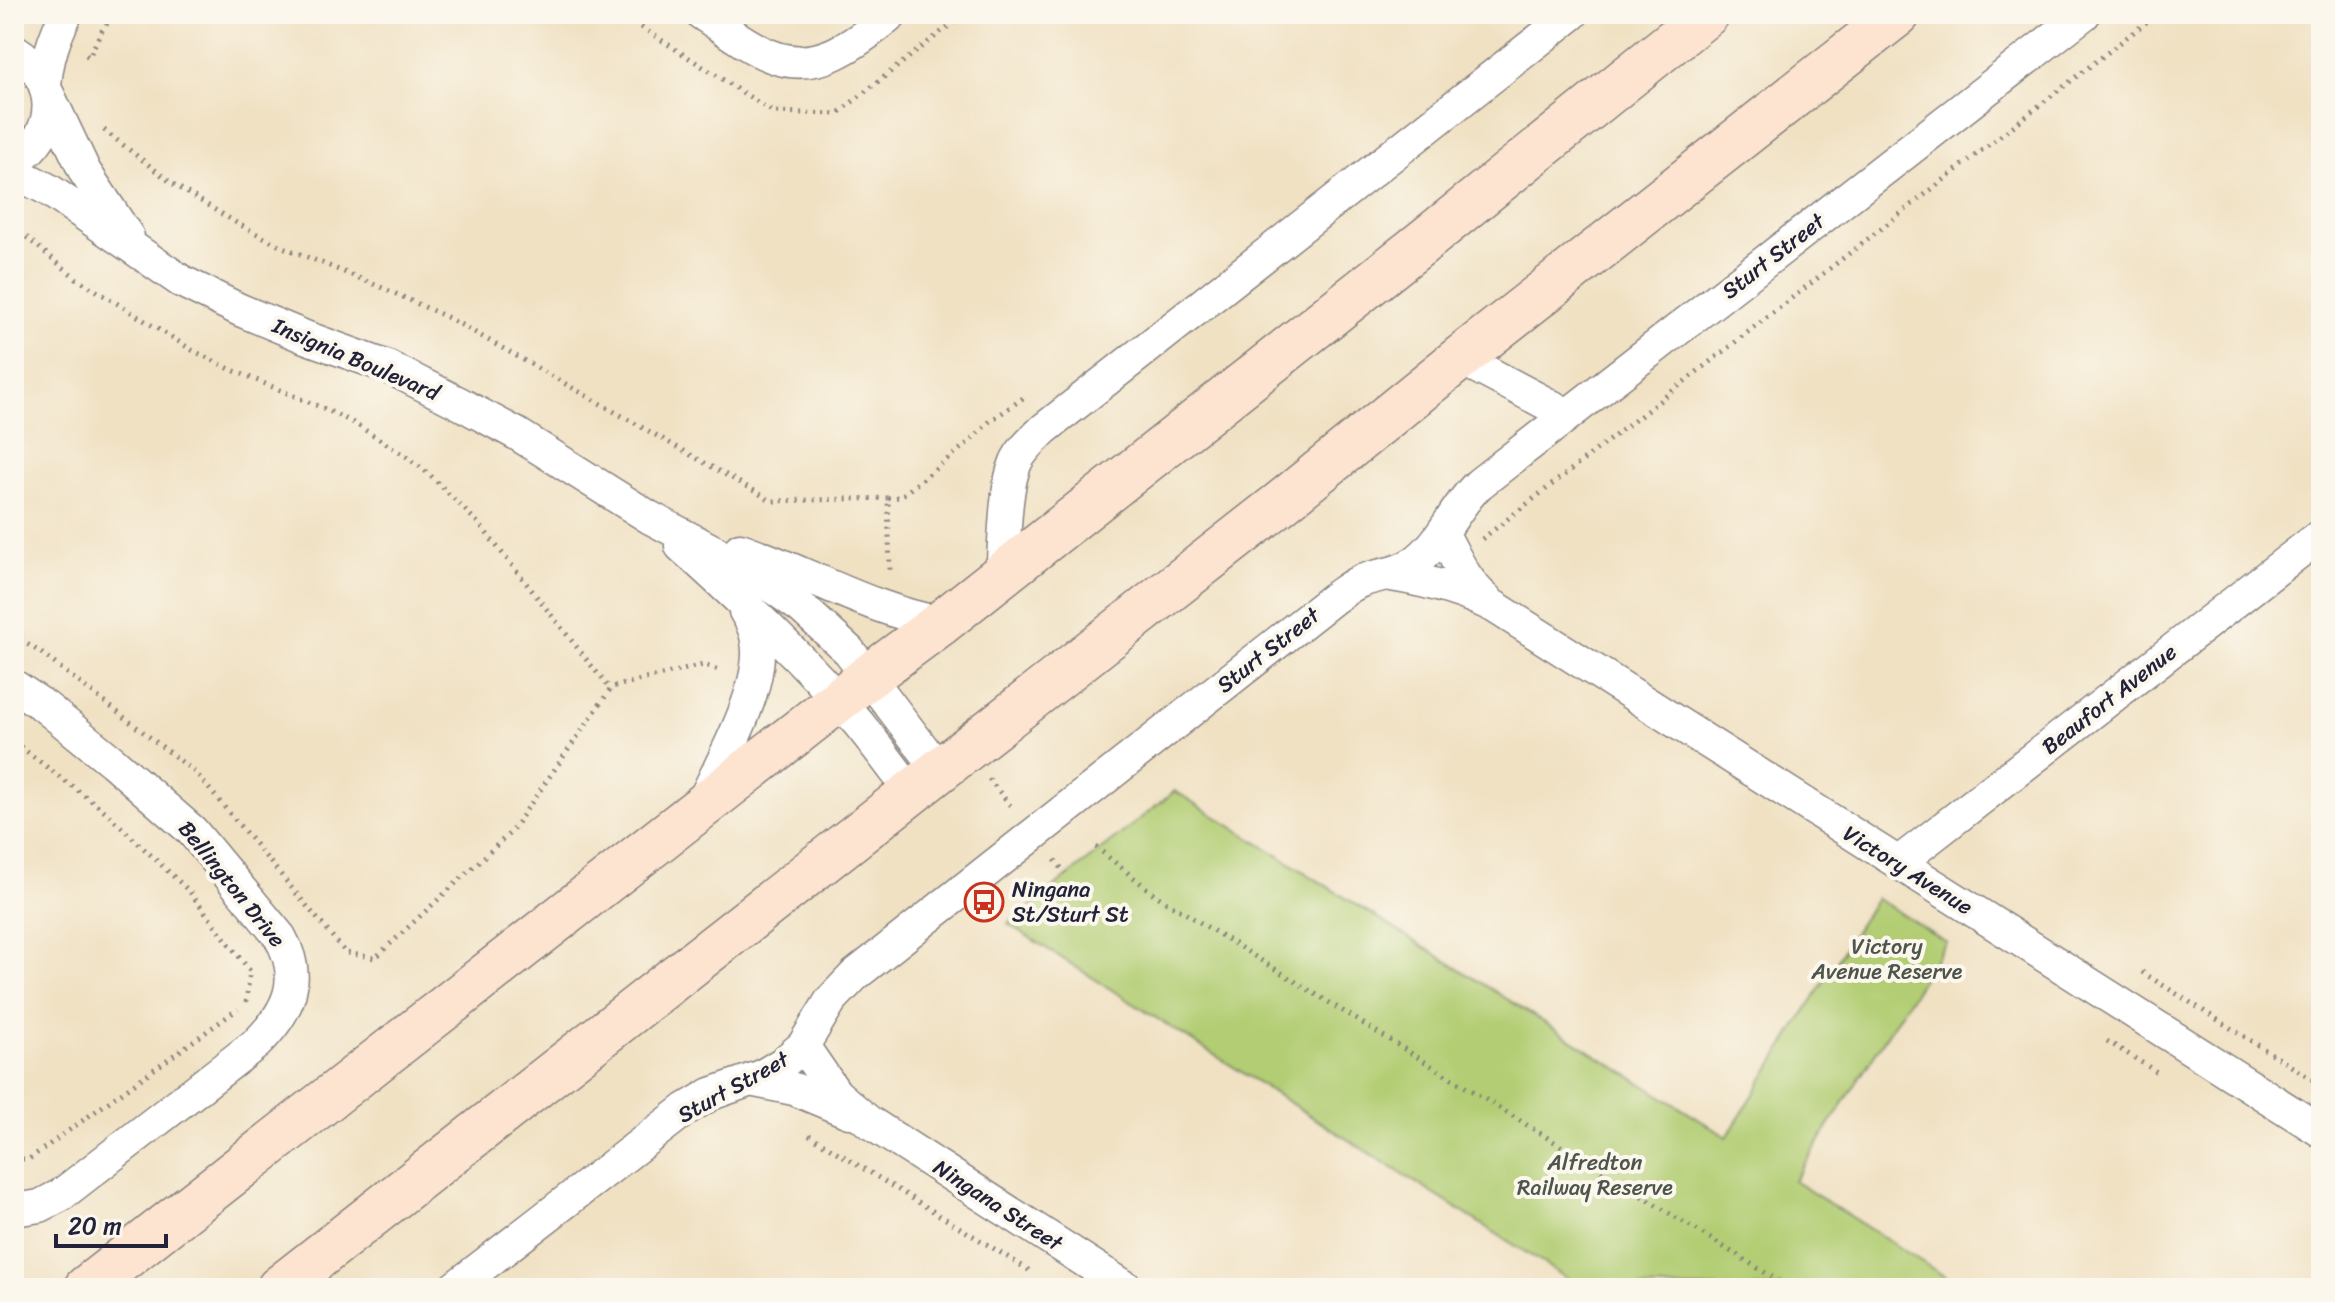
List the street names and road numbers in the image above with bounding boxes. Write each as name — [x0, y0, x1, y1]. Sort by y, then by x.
street label: Sturt Street — [1713, 202, 1834, 309]
street label: Insignia Boulevard — [265, 306, 447, 412]
street label: Sturt Street — [1208, 596, 1329, 703]
street label: Beaufort Avenue — [2033, 633, 2185, 765]
street label: Bellington Drive — [168, 812, 296, 956]
street label: Victory Avenue — [1835, 814, 1981, 926]
street label: Sturt Street — [670, 1040, 797, 1134]
street label: Ningana Street — [925, 1148, 1072, 1262]

